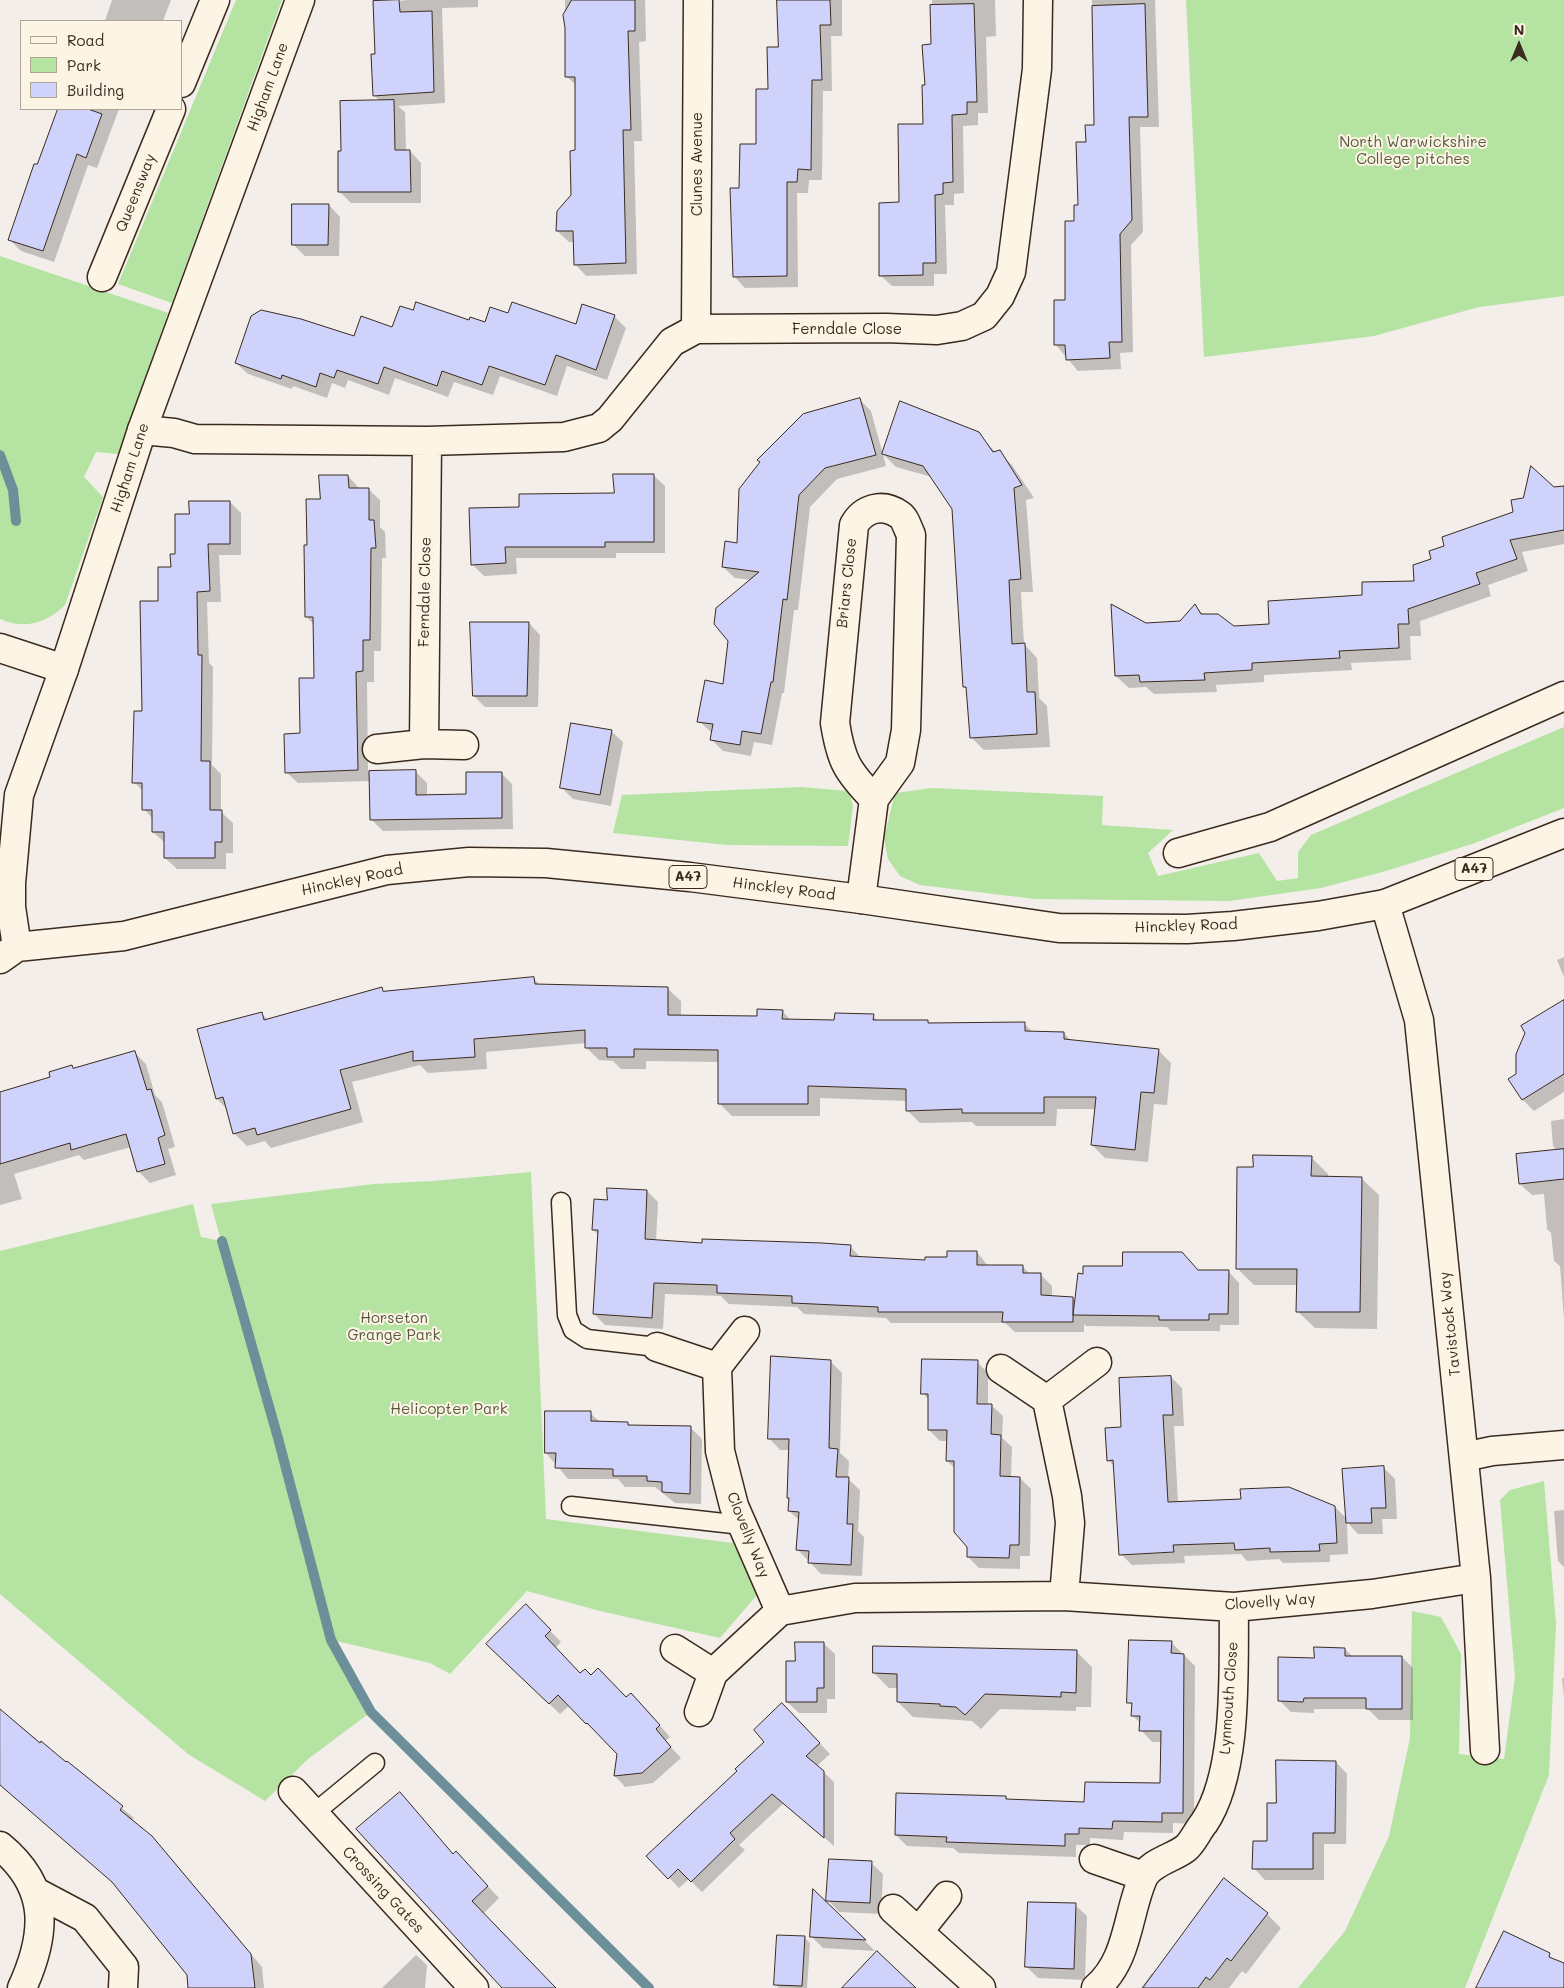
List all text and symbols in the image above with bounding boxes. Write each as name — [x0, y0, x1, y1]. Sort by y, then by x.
legend — [20, 20, 182, 110]
north arrow — [1494, 20, 1544, 70]
text: N — [1514, 20, 1524, 39]
text: Road — [67, 30, 104, 50]
street label: Higham Lane — [244, 40, 292, 134]
text: Park — [67, 55, 101, 75]
text: Building — [67, 80, 124, 100]
street label: Clunes Avenue — [688, 112, 706, 216]
park label: North Warwickshire College pitches — [1339, 133, 1487, 168]
street label: Queensway — [112, 151, 160, 235]
street label: Ferndale Close — [792, 320, 902, 338]
street label: Higham Lane — [107, 421, 153, 515]
street label: Ferndale Close — [415, 537, 435, 647]
street label: Briars Close — [833, 537, 861, 629]
road number: A47 — [1455, 858, 1493, 881]
street label: Hinckley Road — [300, 860, 404, 900]
road number: A47 — [669, 866, 707, 889]
street label: Hinckley Road — [732, 874, 836, 904]
street label: Hinckley Road — [1134, 915, 1238, 937]
street label: Tavistock Way — [1436, 1271, 1464, 1377]
park label: Horseton Grange Park — [347, 1309, 441, 1344]
park label: Helicopter Park — [390, 1400, 508, 1418]
street label: Clovelly Way — [723, 1489, 773, 1581]
street label: Clovelly Way — [1224, 1590, 1316, 1614]
street label: Lynmouth Close — [1216, 1641, 1242, 1755]
street label: Crossing Gates — [338, 1843, 428, 1937]

